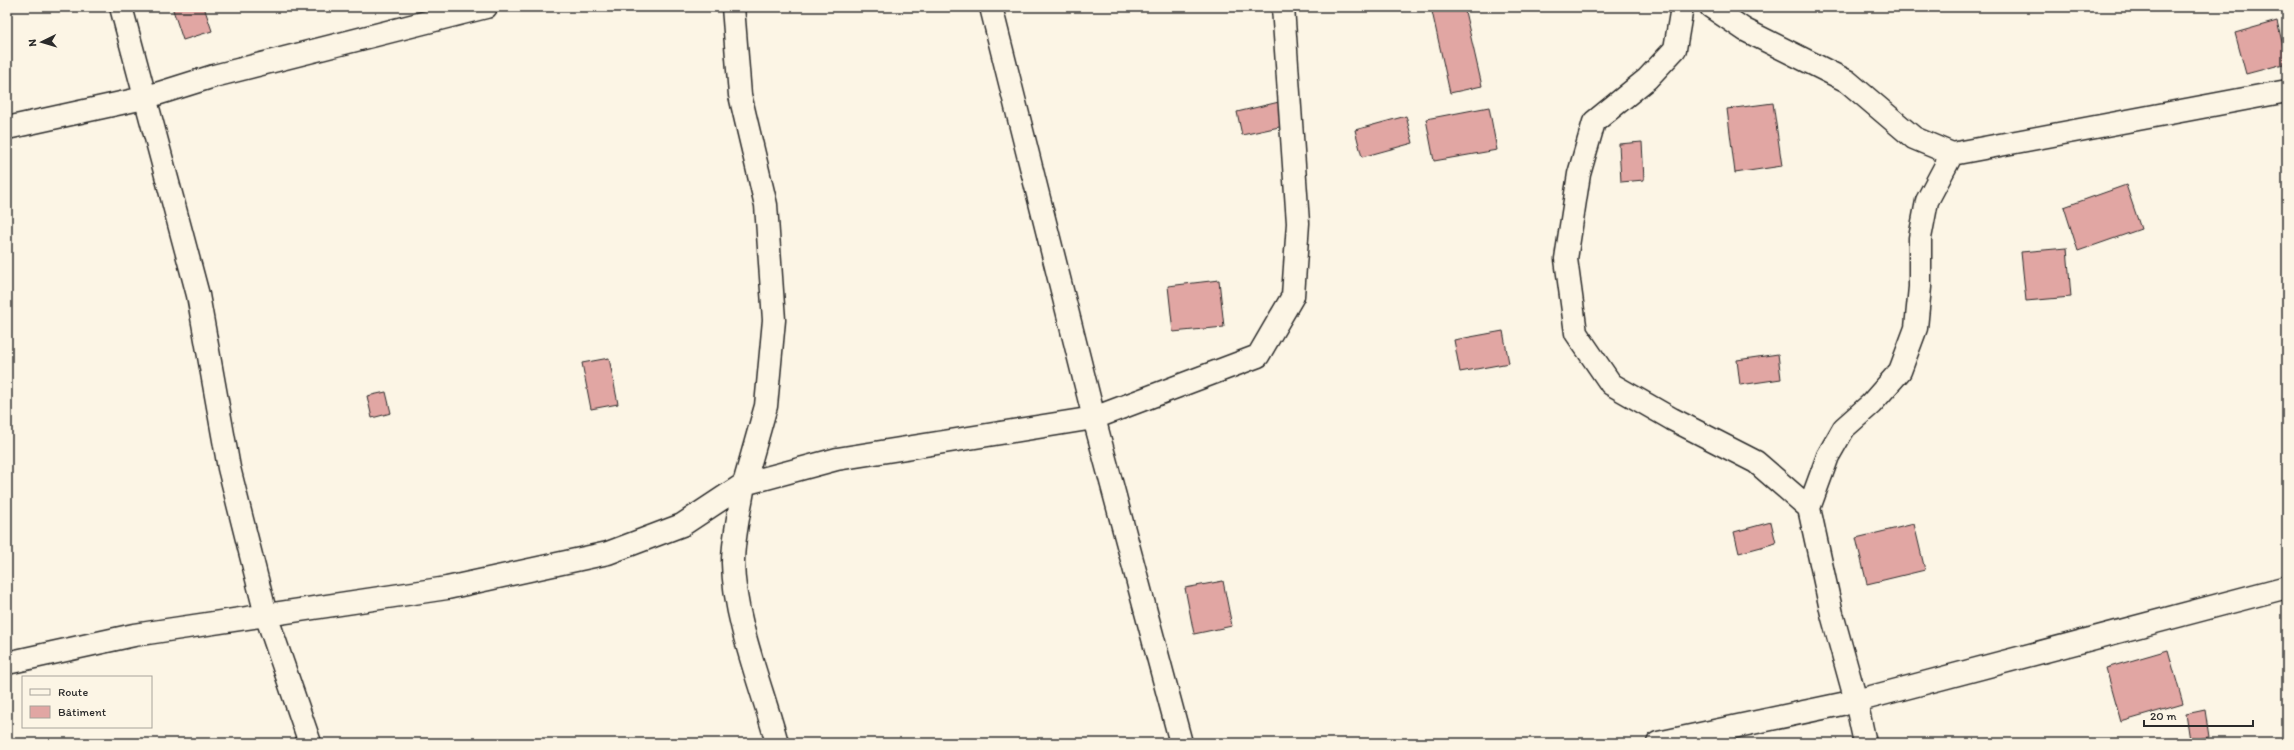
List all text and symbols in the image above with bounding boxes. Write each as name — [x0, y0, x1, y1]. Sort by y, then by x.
north arrow — [22, 22, 62, 62]
text: N — [26, 39, 39, 47]
legend — [22, 676, 152, 728]
text: Route — [58, 685, 88, 699]
scale bar — [2144, 702, 2253, 728]
text: Bâtiment — [58, 705, 107, 719]
text: 20 m — [2150, 709, 2177, 723]

